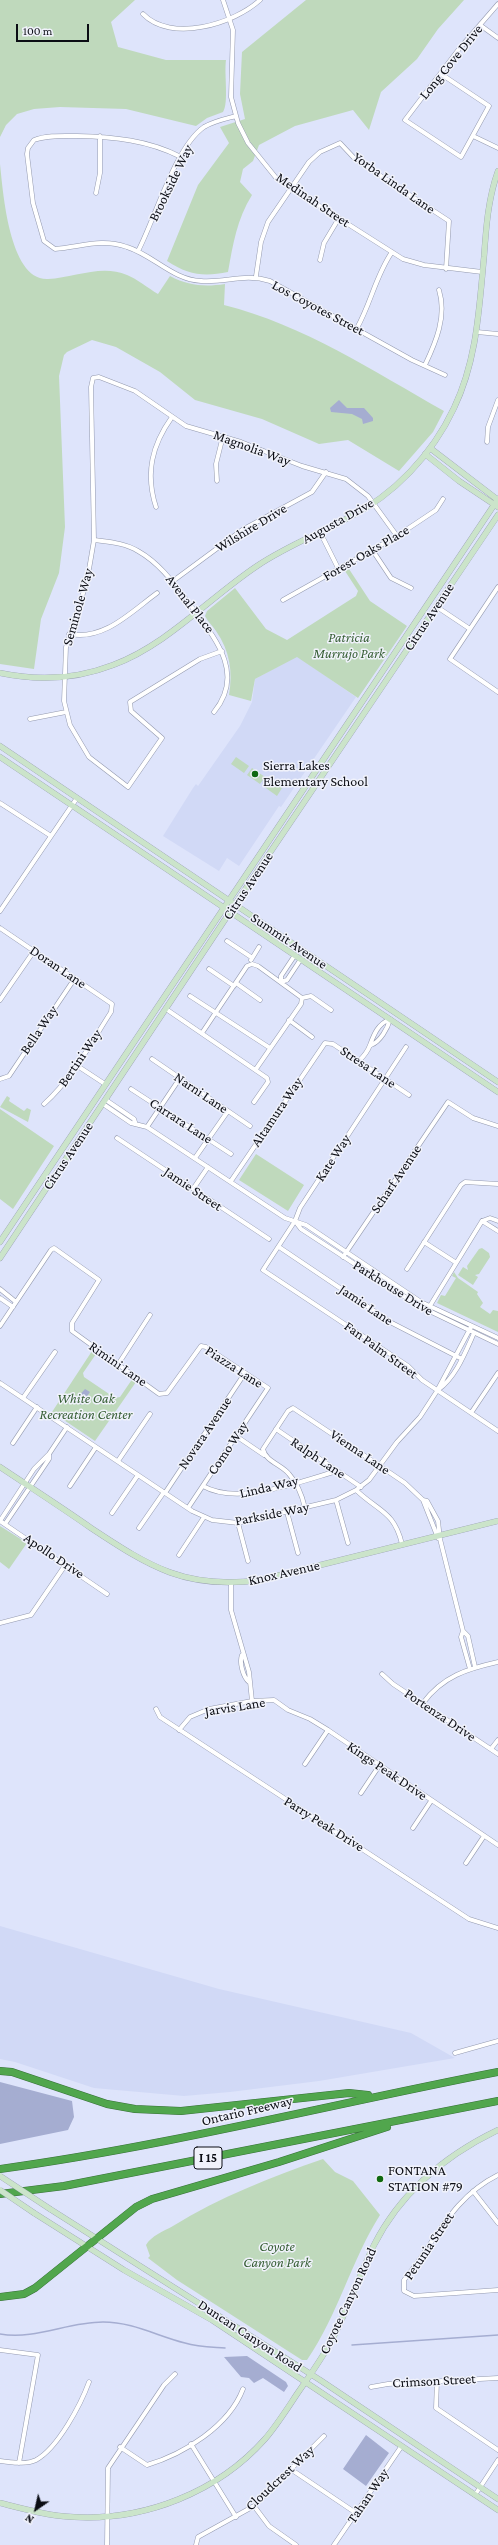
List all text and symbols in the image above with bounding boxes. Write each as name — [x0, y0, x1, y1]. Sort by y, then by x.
scale bar — [18, 16, 91, 42]
street label: Long Cove Drive — [416, 21, 486, 103]
text: 100 m — [23, 24, 52, 38]
street label: Brookside Way — [145, 142, 197, 224]
street label: Yorba Linda Lane — [350, 148, 438, 218]
street label: Medinah Street — [273, 169, 353, 231]
street label: Los Coyotes Street — [269, 277, 367, 339]
street label: Magnolia Way — [211, 426, 293, 470]
street label: Augusta Drive — [299, 494, 377, 548]
street label: Wilshire Drive — [212, 500, 290, 556]
street label: Forest Oaks Place — [320, 522, 412, 584]
street label: Seminole Way — [59, 566, 97, 648]
street label: Avenal Place — [162, 571, 218, 637]
street label: Citrus Avenue — [400, 580, 458, 654]
park label: Patricia Murrujo Park — [313, 630, 385, 662]
place label: Sierra Lakes Elementary School — [263, 758, 368, 790]
marker: Sierra Lakes Elementary School — [250, 769, 260, 779]
street label: Citrus Avenue — [219, 849, 277, 923]
street label: Summit Avenue — [248, 909, 330, 973]
street label: Doran Lane — [26, 942, 90, 992]
street label: Bella Way — [17, 1002, 61, 1058]
street label: Bertini Way — [55, 1026, 105, 1090]
street label: Stresa Lane — [337, 1042, 399, 1092]
street label: Narni Lane — [171, 1069, 231, 1117]
street label: Altamura Way — [248, 1074, 306, 1150]
street label: Carrara Lane — [146, 1094, 216, 1148]
street label: Citrus Avenue — [39, 1119, 97, 1193]
street label: Kate Way — [312, 1131, 354, 1185]
street label: Scharf Avenue — [367, 1141, 425, 1217]
street label: Jamie Street — [160, 1163, 226, 1215]
street label: Parkhouse Drive — [350, 1257, 436, 1319]
street label: Jamie Lane — [336, 1281, 396, 1329]
street label: Fan Palm Street — [341, 1318, 421, 1382]
street label: Rimini Lane — [86, 1338, 150, 1390]
street label: Piazza Lane — [202, 1342, 266, 1392]
park label: White Oak Recreation Center — [40, 1391, 132, 1424]
street label: Novara Avenue — [175, 1394, 235, 1472]
street label: Como Way — [204, 1418, 252, 1478]
street label: Vienna Lane — [327, 1426, 393, 1478]
street label: Ralph Lane — [287, 1434, 349, 1482]
street label: Linda Way — [238, 1472, 300, 1502]
street label: Parkside Way — [233, 1499, 311, 1529]
street label: Apollo Drive — [20, 1530, 88, 1582]
street label: Knox Avenue — [247, 1557, 321, 1589]
street label: Portenza Drive — [401, 1685, 479, 1745]
street label: Jarvis Lane — [204, 1694, 266, 1720]
street label: Kings Peak Drive — [344, 1738, 430, 1804]
street label: Parry Peak Drive — [281, 1793, 367, 1855]
street label: Ontario Freeway — [200, 2092, 294, 2130]
road number: I 15 — [194, 2147, 222, 2169]
place label: FONTANA STATION #79 — [388, 2163, 463, 2196]
marker: FONTANA STATION #79 — [375, 2174, 385, 2184]
street label: Petunia Street — [400, 2209, 458, 2283]
park label: Coyote Canyon Park — [243, 2239, 311, 2272]
street label: Coyote Canyon Road — [316, 2245, 380, 2357]
street label: Duncan Canyon Road — [195, 2296, 305, 2376]
street label: Crimson Street — [392, 2370, 476, 2392]
street label: Cloudcrest Way — [242, 2442, 318, 2514]
street label: Tahan Way — [343, 2465, 393, 2527]
north arrow — [16, 2489, 56, 2529]
text: N — [23, 2512, 36, 2526]

